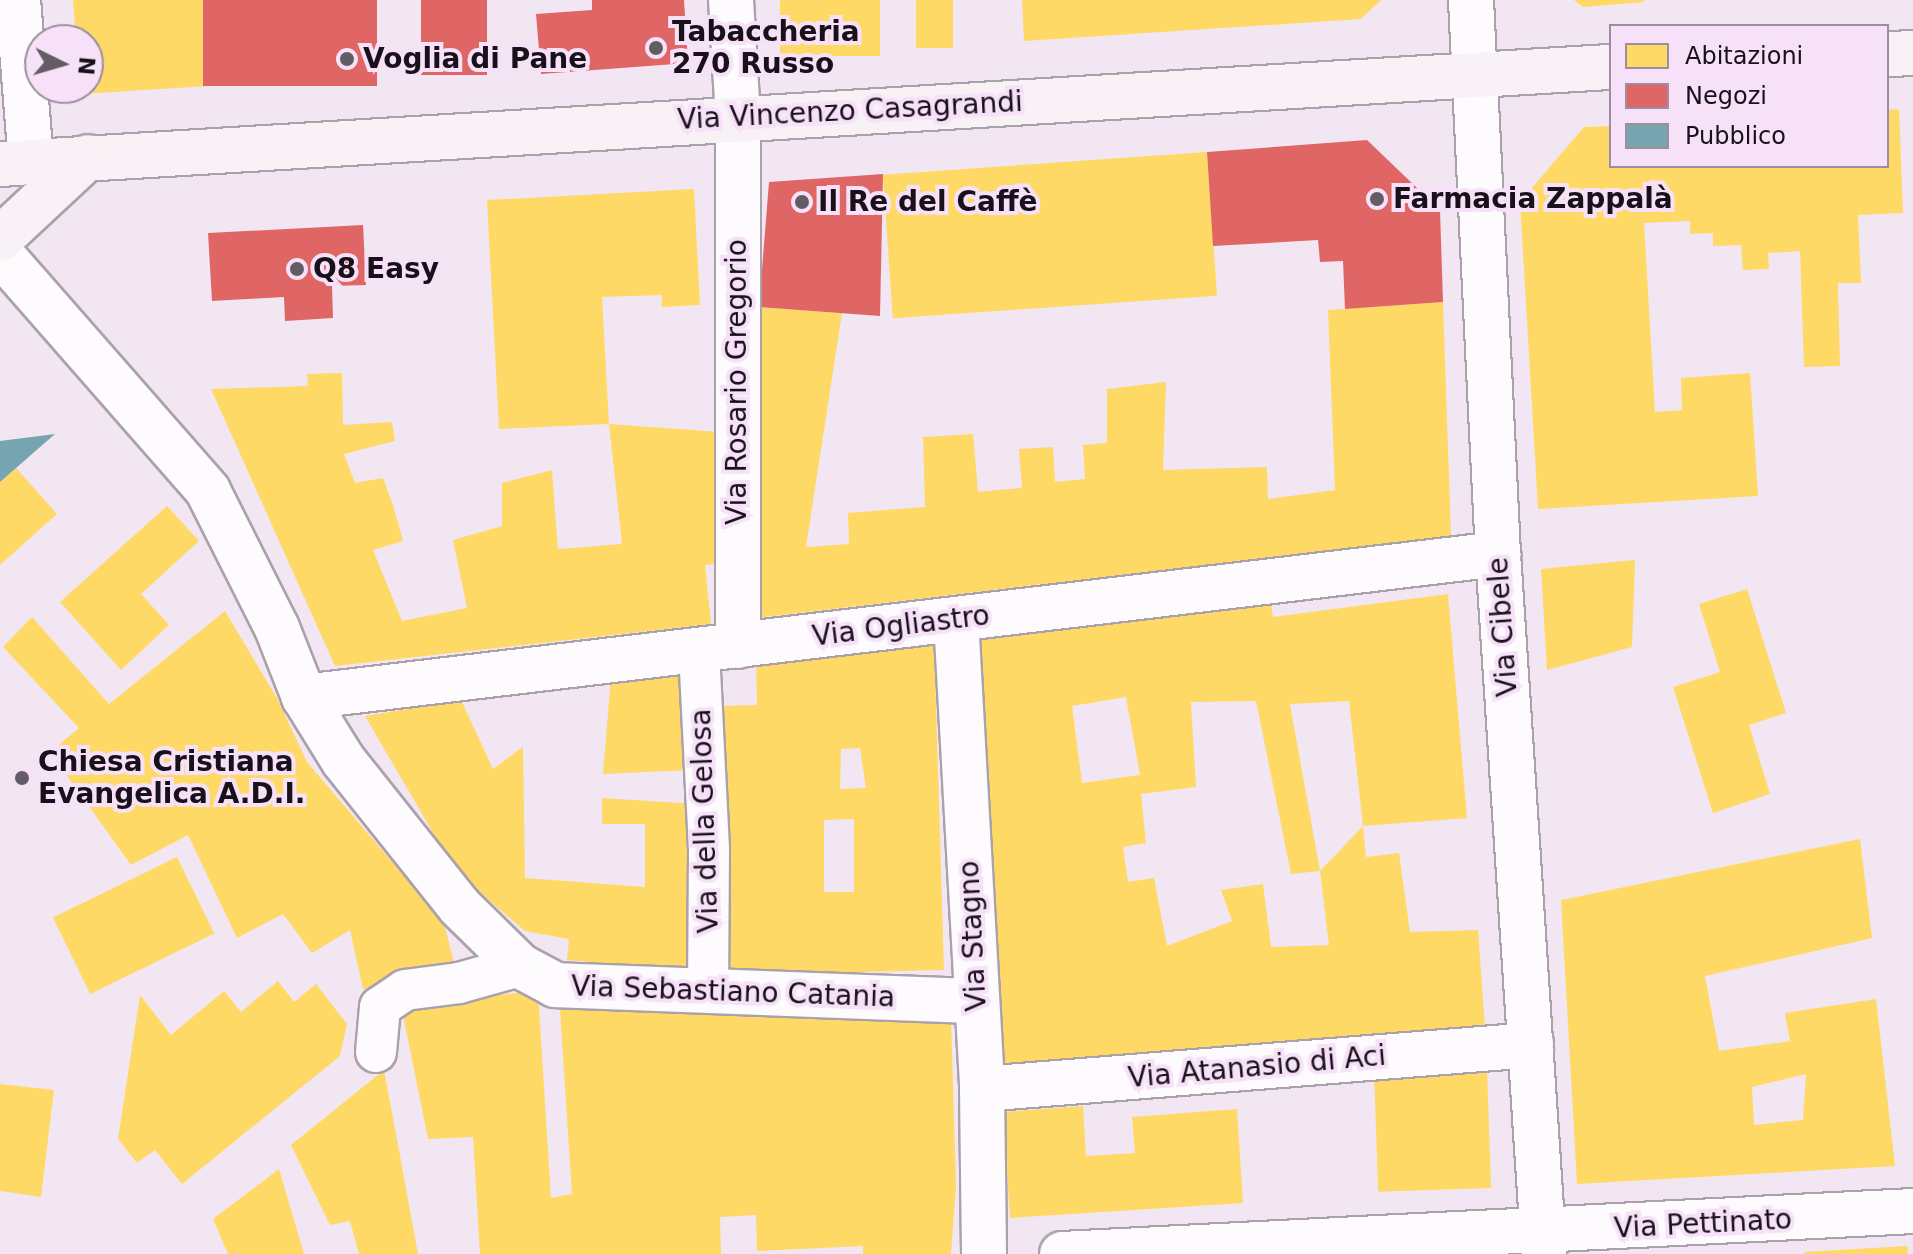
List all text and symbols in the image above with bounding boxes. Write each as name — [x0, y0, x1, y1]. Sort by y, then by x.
place label: Tabaccheria 270 Russo — [672, 15, 860, 81]
north arrow — [24, 24, 104, 104]
legend — [1609, 24, 1889, 168]
marker: Tabaccheria 270 Russo — [647, 39, 665, 57]
place label: Voglia di Pane — [363, 42, 587, 76]
text: Abitazioni — [1685, 42, 1803, 70]
marker: Voglia di Pane — [338, 50, 356, 68]
text: N — [73, 56, 100, 76]
text: Negozi — [1685, 82, 1767, 110]
street label: Via Vincenzo Casagrandi — [676, 85, 1024, 137]
text: Pubblico — [1685, 122, 1786, 150]
place label: Farmacia Zappalà — [1393, 182, 1673, 216]
place label: Il Re del Caffè — [818, 185, 1038, 219]
marker: Farmacia Zappalà — [1368, 190, 1386, 208]
marker: Il Re del Caffè — [793, 193, 811, 211]
street label: Via Rosario Gregorio — [720, 239, 754, 525]
place label: Q8 Easy — [313, 252, 439, 286]
marker: Q8 Easy — [288, 260, 306, 278]
street label: Via Cibele — [1481, 556, 1525, 698]
street label: Via Ogliastro — [810, 598, 992, 654]
street label: Via della Gelosa — [684, 708, 726, 934]
place label: Chiesa Cristiana Evangelica A.D.I. — [38, 745, 305, 811]
marker: Chiesa Cristiana Evangelica A.D.I. — [13, 769, 31, 787]
street label: Via Stagno — [952, 860, 994, 1012]
street label: Via Sebastiano Catania — [570, 970, 896, 1014]
street label: Via Atanasio di Aci — [1127, 1039, 1387, 1095]
street label: Via Pettinato — [1613, 1203, 1793, 1245]

